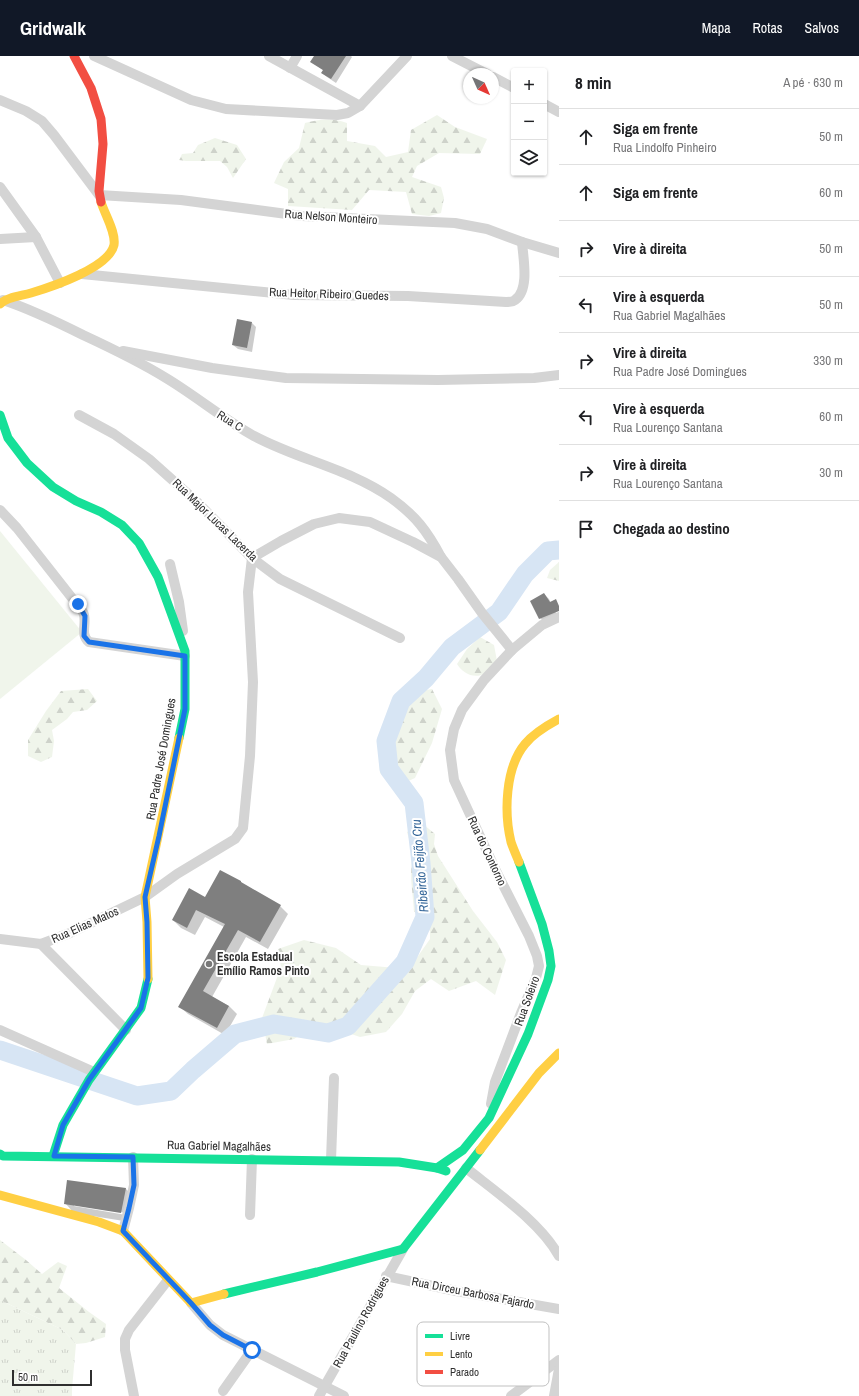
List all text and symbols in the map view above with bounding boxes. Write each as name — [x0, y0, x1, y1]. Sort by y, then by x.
text: Gridwalk — [20, 15, 86, 41]
text: Mapa — [702, 19, 731, 37]
text: Rotas — [753, 19, 783, 37]
text: Salvos — [805, 19, 839, 37]
north arrow — [463, 68, 499, 104]
map controls — [511, 68, 547, 176]
button: + — [511, 68, 547, 104]
text: 8 min — [575, 71, 611, 94]
text: A pé · 630 m — [783, 74, 843, 91]
button: − — [511, 104, 547, 140]
text: Siga em frente — [613, 118, 698, 139]
icon: ahead — [575, 126, 597, 148]
text: 50 m — [819, 128, 843, 145]
text: Rua Lindolfo Pinheiro — [613, 139, 717, 156]
button: layers — [511, 140, 547, 176]
icon: ahead — [575, 182, 597, 204]
text: Siga em frente — [613, 182, 698, 203]
text: 60 m — [819, 184, 843, 201]
street label: Rua Nelson Monteiro — [284, 206, 378, 228]
icon: right — [575, 238, 597, 260]
text: Vire à direita — [613, 238, 687, 259]
text: 50 m — [819, 240, 843, 257]
street label: Rua Heitor Ribeiro Guedes — [269, 284, 389, 304]
text: Vire à esquerda — [613, 286, 704, 307]
icon: left — [575, 294, 597, 316]
text: 50 m — [819, 296, 843, 313]
text: Rua Gabriel Magalhães — [613, 307, 726, 324]
text: Vire à direita — [613, 342, 687, 363]
icon: right — [575, 350, 597, 372]
text: 330 m — [813, 352, 843, 369]
text: Rua Padre José Domingues — [613, 363, 747, 380]
text: Vire à esquerda — [613, 398, 704, 419]
icon: left — [575, 406, 597, 428]
street label: Rua C — [214, 407, 246, 435]
text: 60 m — [819, 408, 843, 425]
text: Rua Lourenço Santana — [613, 419, 723, 436]
text: Vire à direita — [613, 454, 687, 475]
icon: right — [575, 462, 597, 484]
text: 30 m — [819, 464, 843, 481]
street label: Rua Major Lucas Lacerda — [169, 475, 261, 565]
text: Rua Lourenço Santana — [613, 475, 723, 492]
icon: arrive — [575, 518, 597, 540]
text: Chegada ao destino — [613, 518, 730, 539]
route end — [69, 595, 87, 613]
street label: Rua Padre José Domingues — [142, 697, 180, 821]
street label: Rua do Contorno — [464, 814, 510, 888]
water label: Ribeirão Feijão Cru — [407, 819, 433, 913]
street label: Rua Elias Matos — [49, 903, 121, 947]
place label: Escola Estadual Emílio Ramos Pinto — [217, 949, 309, 979]
marker: Escola Estadual Emílio Ramos Pinto — [204, 959, 214, 969]
street label: Rua Soleiro — [511, 974, 543, 1028]
street label: Rua Gabriel Magalhães — [167, 1137, 271, 1155]
street label: Rua Paulino Rodrigues — [329, 1273, 393, 1371]
street label: Rua Dirceu Barbosa Fajardo — [410, 1273, 536, 1313]
legend — [417, 1322, 549, 1386]
text: Livre — [450, 1329, 470, 1343]
route start — [243, 1341, 261, 1359]
text: Lento — [450, 1347, 473, 1361]
text: Parado — [450, 1365, 479, 1379]
scale bar — [12, 1368, 92, 1387]
text: 50 m — [18, 1370, 38, 1384]

